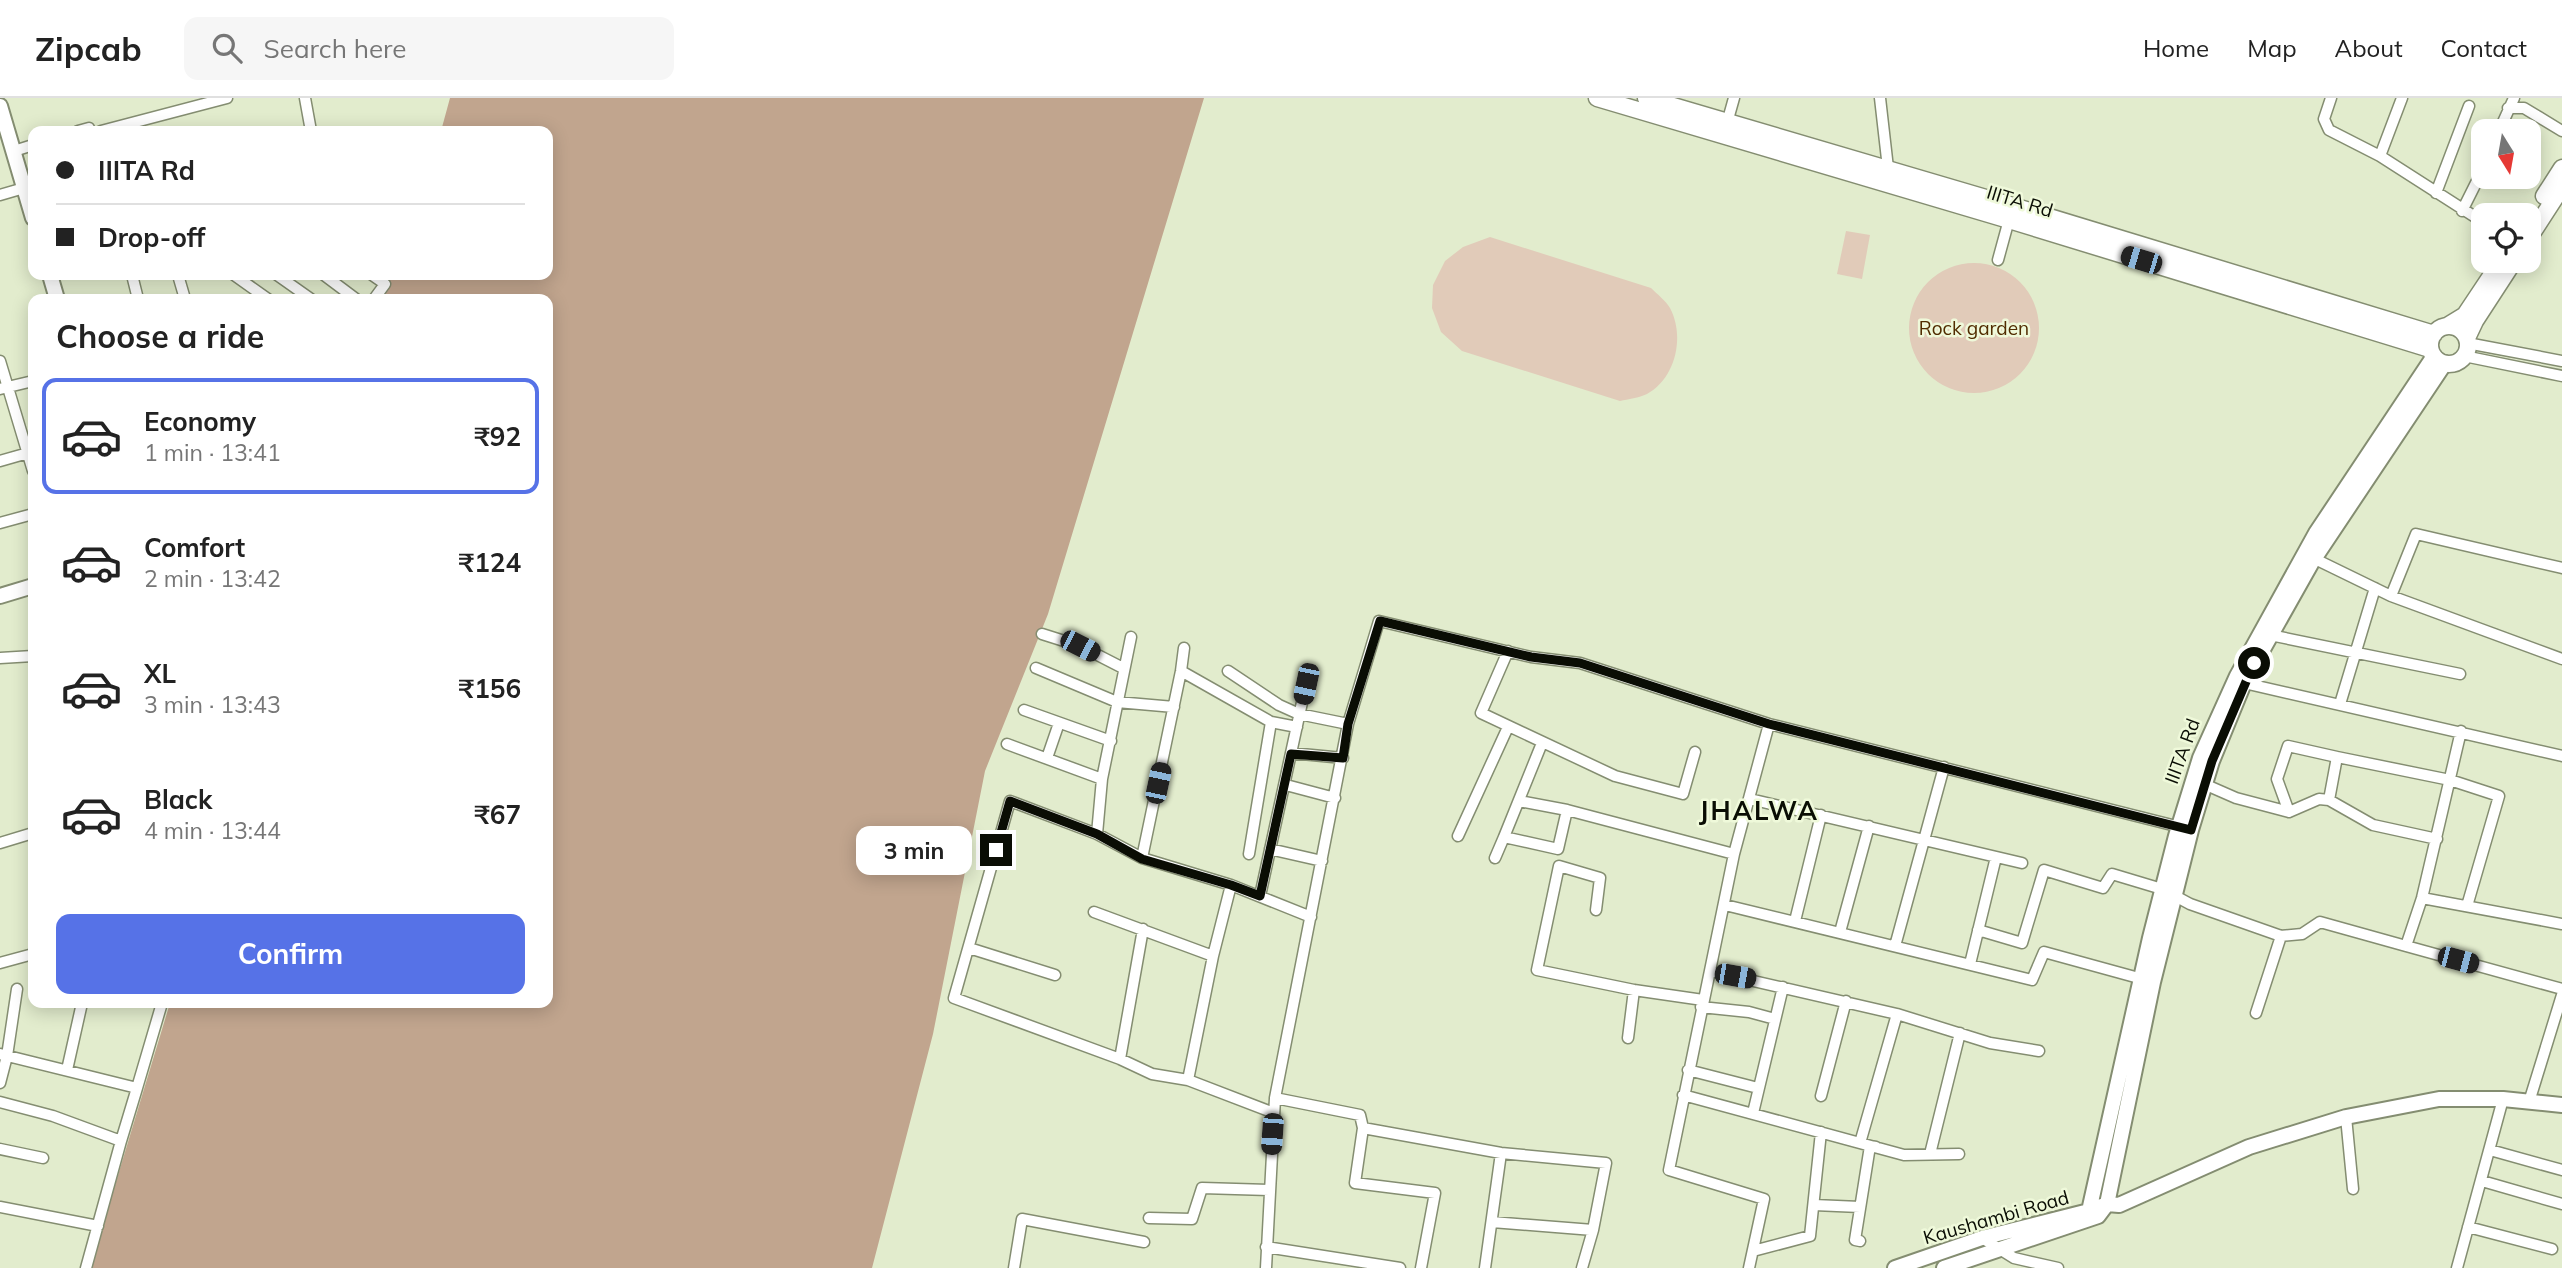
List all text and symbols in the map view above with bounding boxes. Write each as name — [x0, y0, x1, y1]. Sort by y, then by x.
search box — [184, 17, 674, 80]
text: Zipcab — [35, 28, 142, 69]
icon: search — [208, 29, 246, 67]
text: Search here — [264, 32, 407, 65]
text: Home — [2143, 33, 2209, 63]
text: Map — [2247, 33, 2297, 63]
text: About — [2335, 33, 2403, 63]
text: Contact — [2441, 33, 2527, 63]
north arrow — [2471, 119, 2541, 189]
map controls — [2471, 119, 2541, 273]
text: IIITA Rd — [98, 154, 195, 187]
street label: IIITA Rd — [1984, 180, 2056, 222]
button: locate — [2471, 203, 2541, 273]
text: Drop-off — [98, 221, 205, 254]
car — [2118, 244, 2165, 276]
text: Choose a ride — [56, 316, 264, 356]
park label: Rock garden — [1919, 316, 2029, 340]
icon: car — [60, 405, 123, 468]
text: Economy — [144, 405, 256, 438]
text: ₹92 — [474, 420, 521, 453]
text: 1 min · 13:41 — [144, 438, 281, 467]
icon: car — [60, 531, 123, 594]
text: Comfort — [144, 531, 245, 564]
text: ₹124 — [459, 546, 521, 579]
text: 2 min · 13:42 — [144, 564, 281, 593]
car — [1057, 627, 1104, 665]
route start — [2238, 647, 2270, 679]
icon: car — [60, 657, 123, 720]
text: XL — [144, 657, 176, 690]
car — [1292, 661, 1321, 707]
text: ₹156 — [459, 672, 521, 705]
text: 3 min · 13:43 — [144, 690, 281, 719]
street label: IIITA Rd — [2159, 715, 2205, 787]
car — [1144, 760, 1173, 806]
icon: car — [60, 783, 123, 846]
text: Black — [144, 783, 212, 816]
district label: JHALWA — [1699, 794, 1819, 827]
text: ₹67 — [474, 798, 521, 831]
text: 4 min · 13:44 — [144, 816, 281, 845]
callout: 3 min — [856, 826, 972, 874]
route end — [980, 834, 1012, 866]
text: 3 min — [884, 836, 944, 865]
button: Confirm — [56, 914, 525, 994]
car — [2435, 944, 2482, 976]
car — [1713, 962, 1758, 990]
car — [1261, 1112, 1284, 1156]
street label: Kaushambi Road — [1920, 1185, 2072, 1249]

